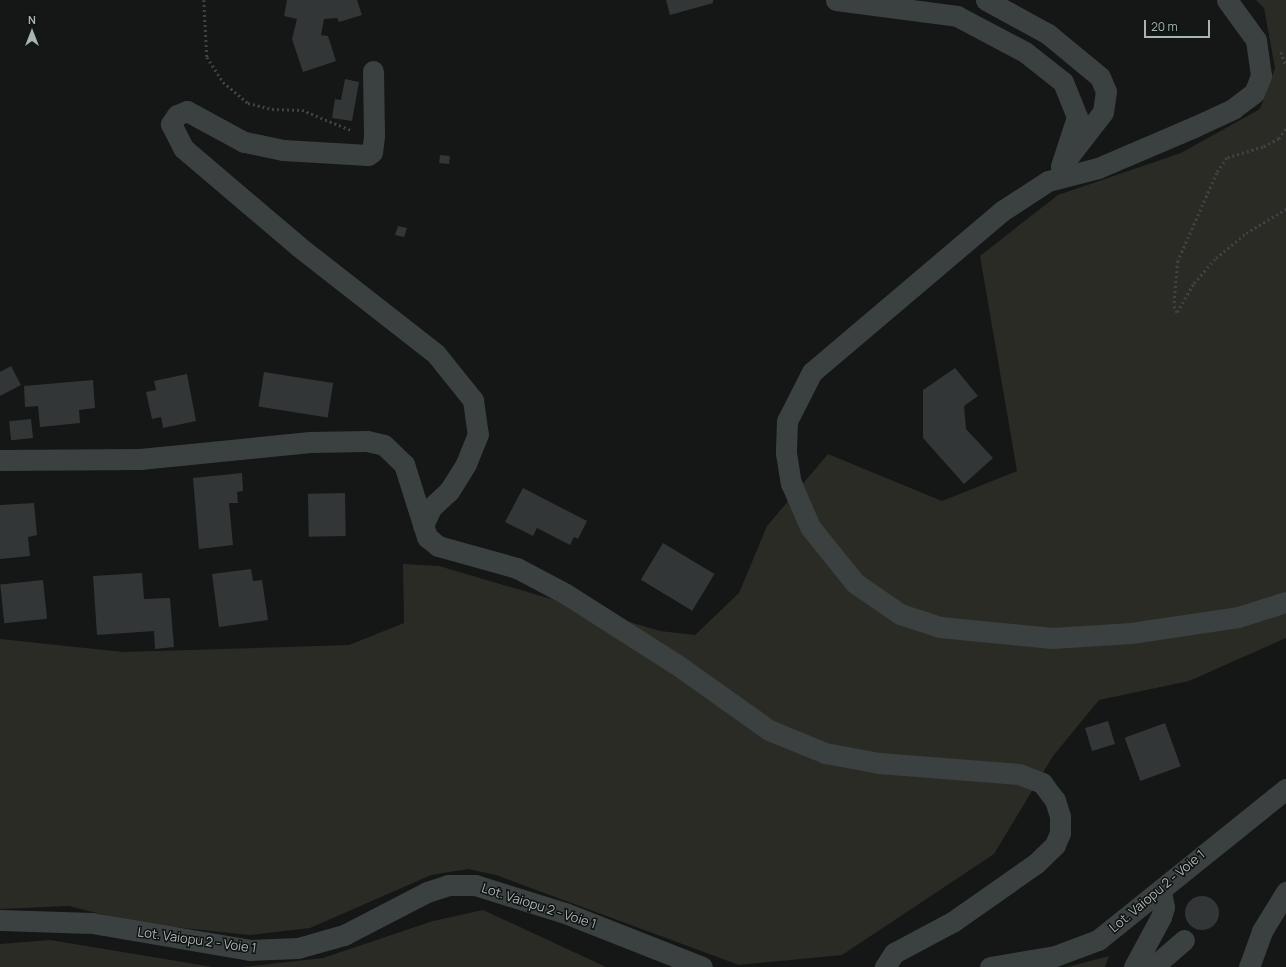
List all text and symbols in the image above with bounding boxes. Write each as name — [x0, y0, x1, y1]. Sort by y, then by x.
north arrow — [12, 12, 52, 52]
text: N — [28, 12, 36, 27]
scale bar — [1146, 12, 1212, 38]
text: 20 m — [1151, 18, 1178, 35]
street label: Lot. Vaiopu 2 - Voie 1 — [1106, 847, 1208, 935]
street label: Lot. Vaiopu 2 - Voie 1 — [480, 880, 598, 932]
street label: Lot. Vaiopu 2 - Voie 1 — [137, 924, 257, 956]

